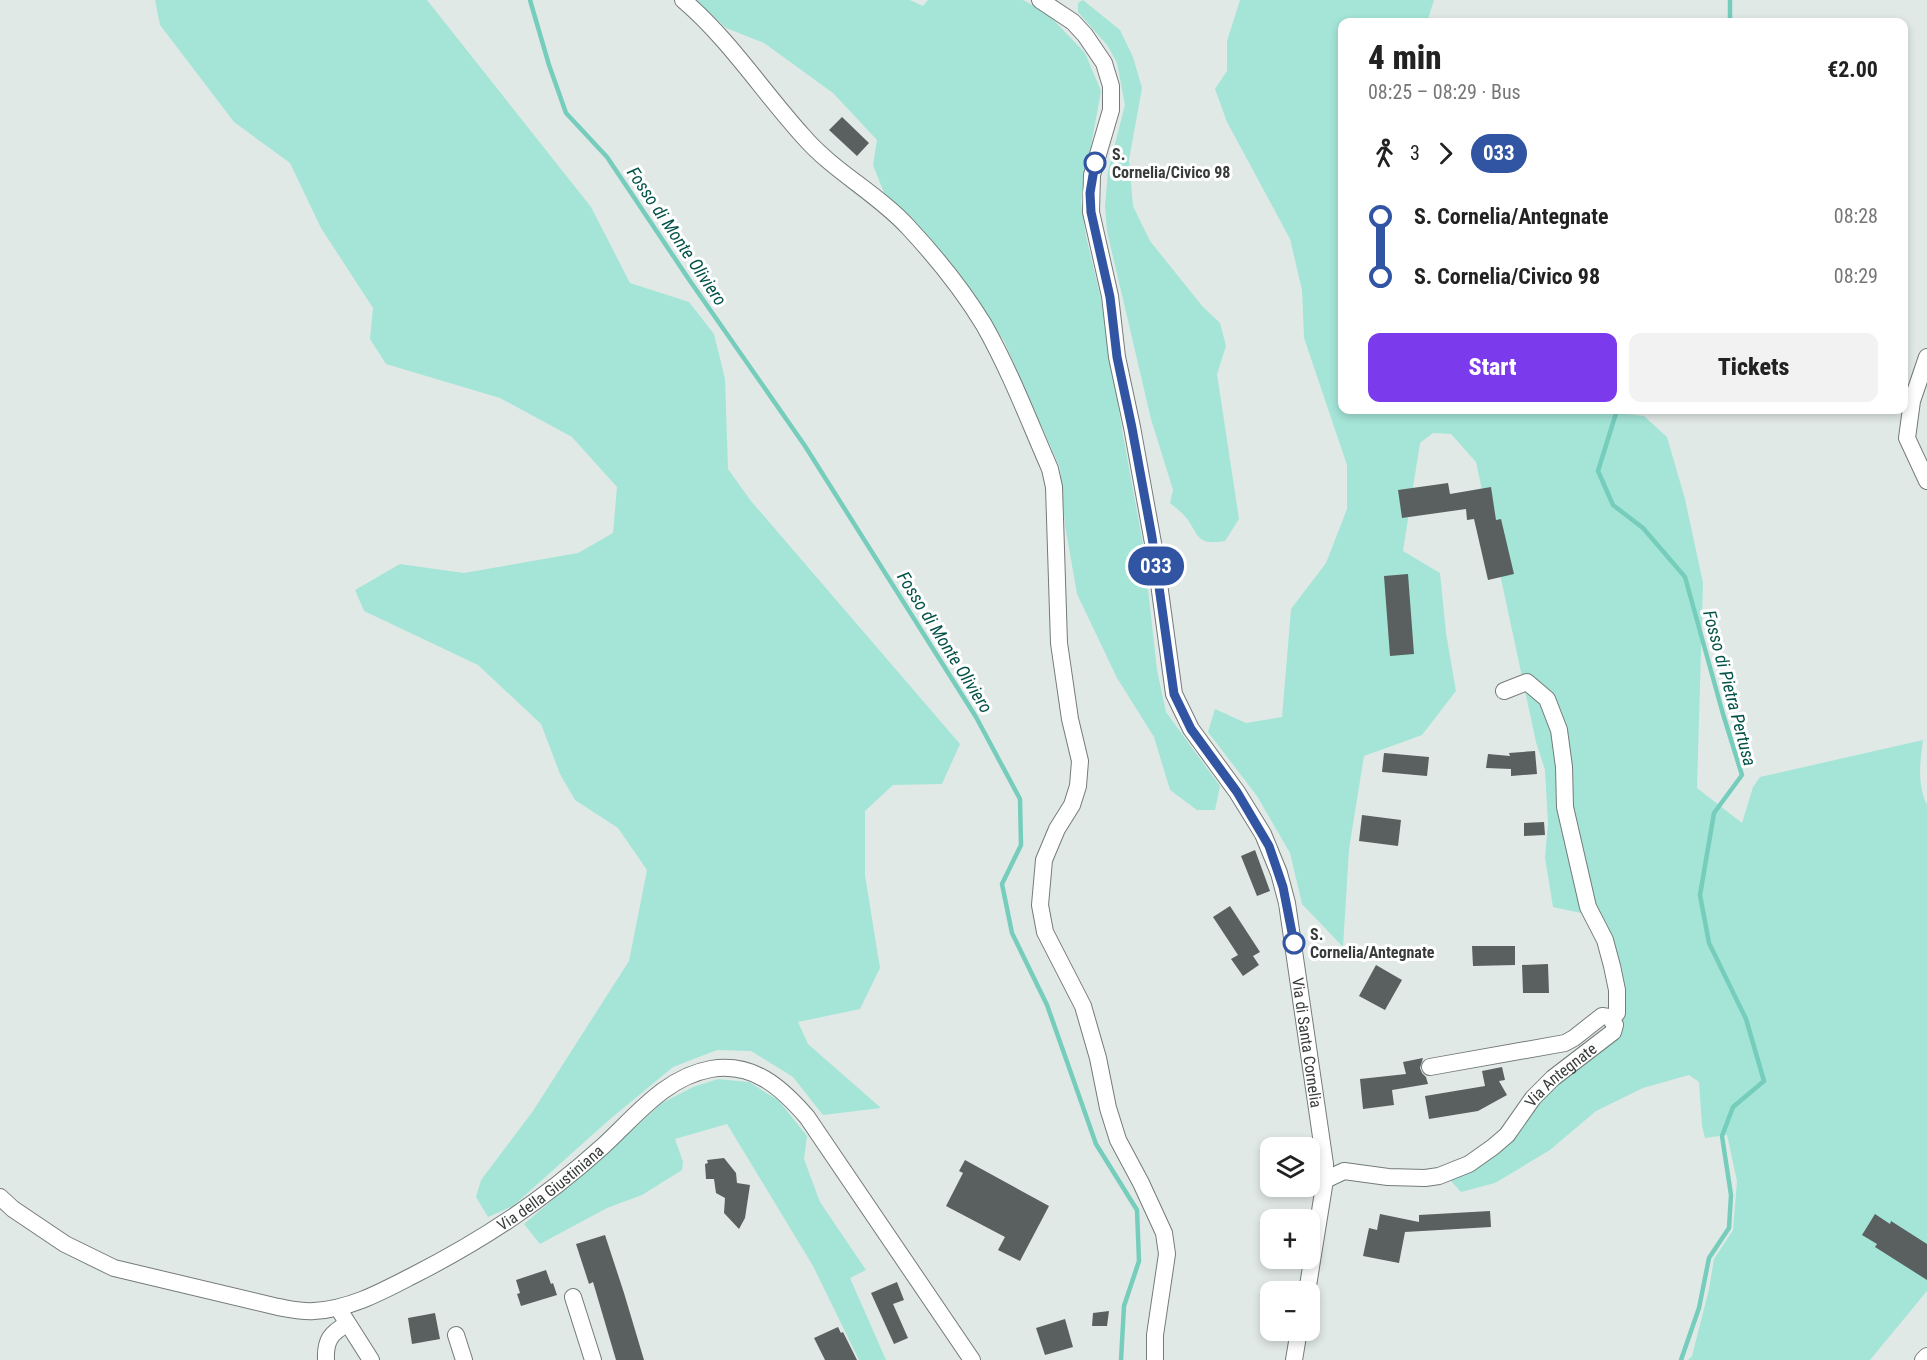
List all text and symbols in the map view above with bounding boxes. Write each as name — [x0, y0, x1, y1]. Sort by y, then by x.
text: 4 min — [1368, 38, 1442, 77]
text: €2.00 — [1827, 57, 1878, 82]
text: 08:25 – 08:29 · Bus — [1368, 80, 1521, 104]
icon: walk — [1368, 137, 1401, 170]
icon: forward — [1429, 137, 1462, 170]
text: 3 — [1410, 141, 1420, 165]
text: 033 — [1483, 141, 1515, 165]
place label: S. Cornelia/Civico 98 — [1112, 145, 1230, 182]
marker: S. Cornelia/Civico 98 — [1084, 152, 1106, 174]
water label: Fosso di Monte Oliviero — [623, 163, 731, 309]
text: S. Cornelia/Antegnate — [1414, 204, 1609, 229]
text: 08:28 — [1834, 204, 1878, 228]
text: S. Cornelia/Civico 98 — [1414, 264, 1600, 289]
text: 08:29 — [1834, 264, 1878, 288]
button: Start — [1368, 333, 1617, 402]
button: Tickets — [1629, 333, 1878, 402]
line badge: 033 — [1122, 546, 1190, 586]
text: 033 — [1140, 554, 1172, 578]
water label: Fosso di Monte Oliviero — [893, 568, 997, 716]
water label: Fosso di Pietra Pertusa — [1699, 608, 1761, 768]
place label: S. Cornelia/Antegnate — [1310, 925, 1435, 962]
marker: S. Cornelia/Antegnate — [1283, 932, 1305, 954]
street label: Via di Santa Cornelia — [1288, 976, 1326, 1109]
street label: Via Antegnate — [1520, 1039, 1600, 1110]
map controls — [1260, 1137, 1320, 1341]
button: layers — [1260, 1137, 1320, 1197]
street label: Via della Giustiniana — [493, 1141, 607, 1235]
button: + — [1260, 1209, 1320, 1269]
button: − — [1260, 1281, 1320, 1341]

